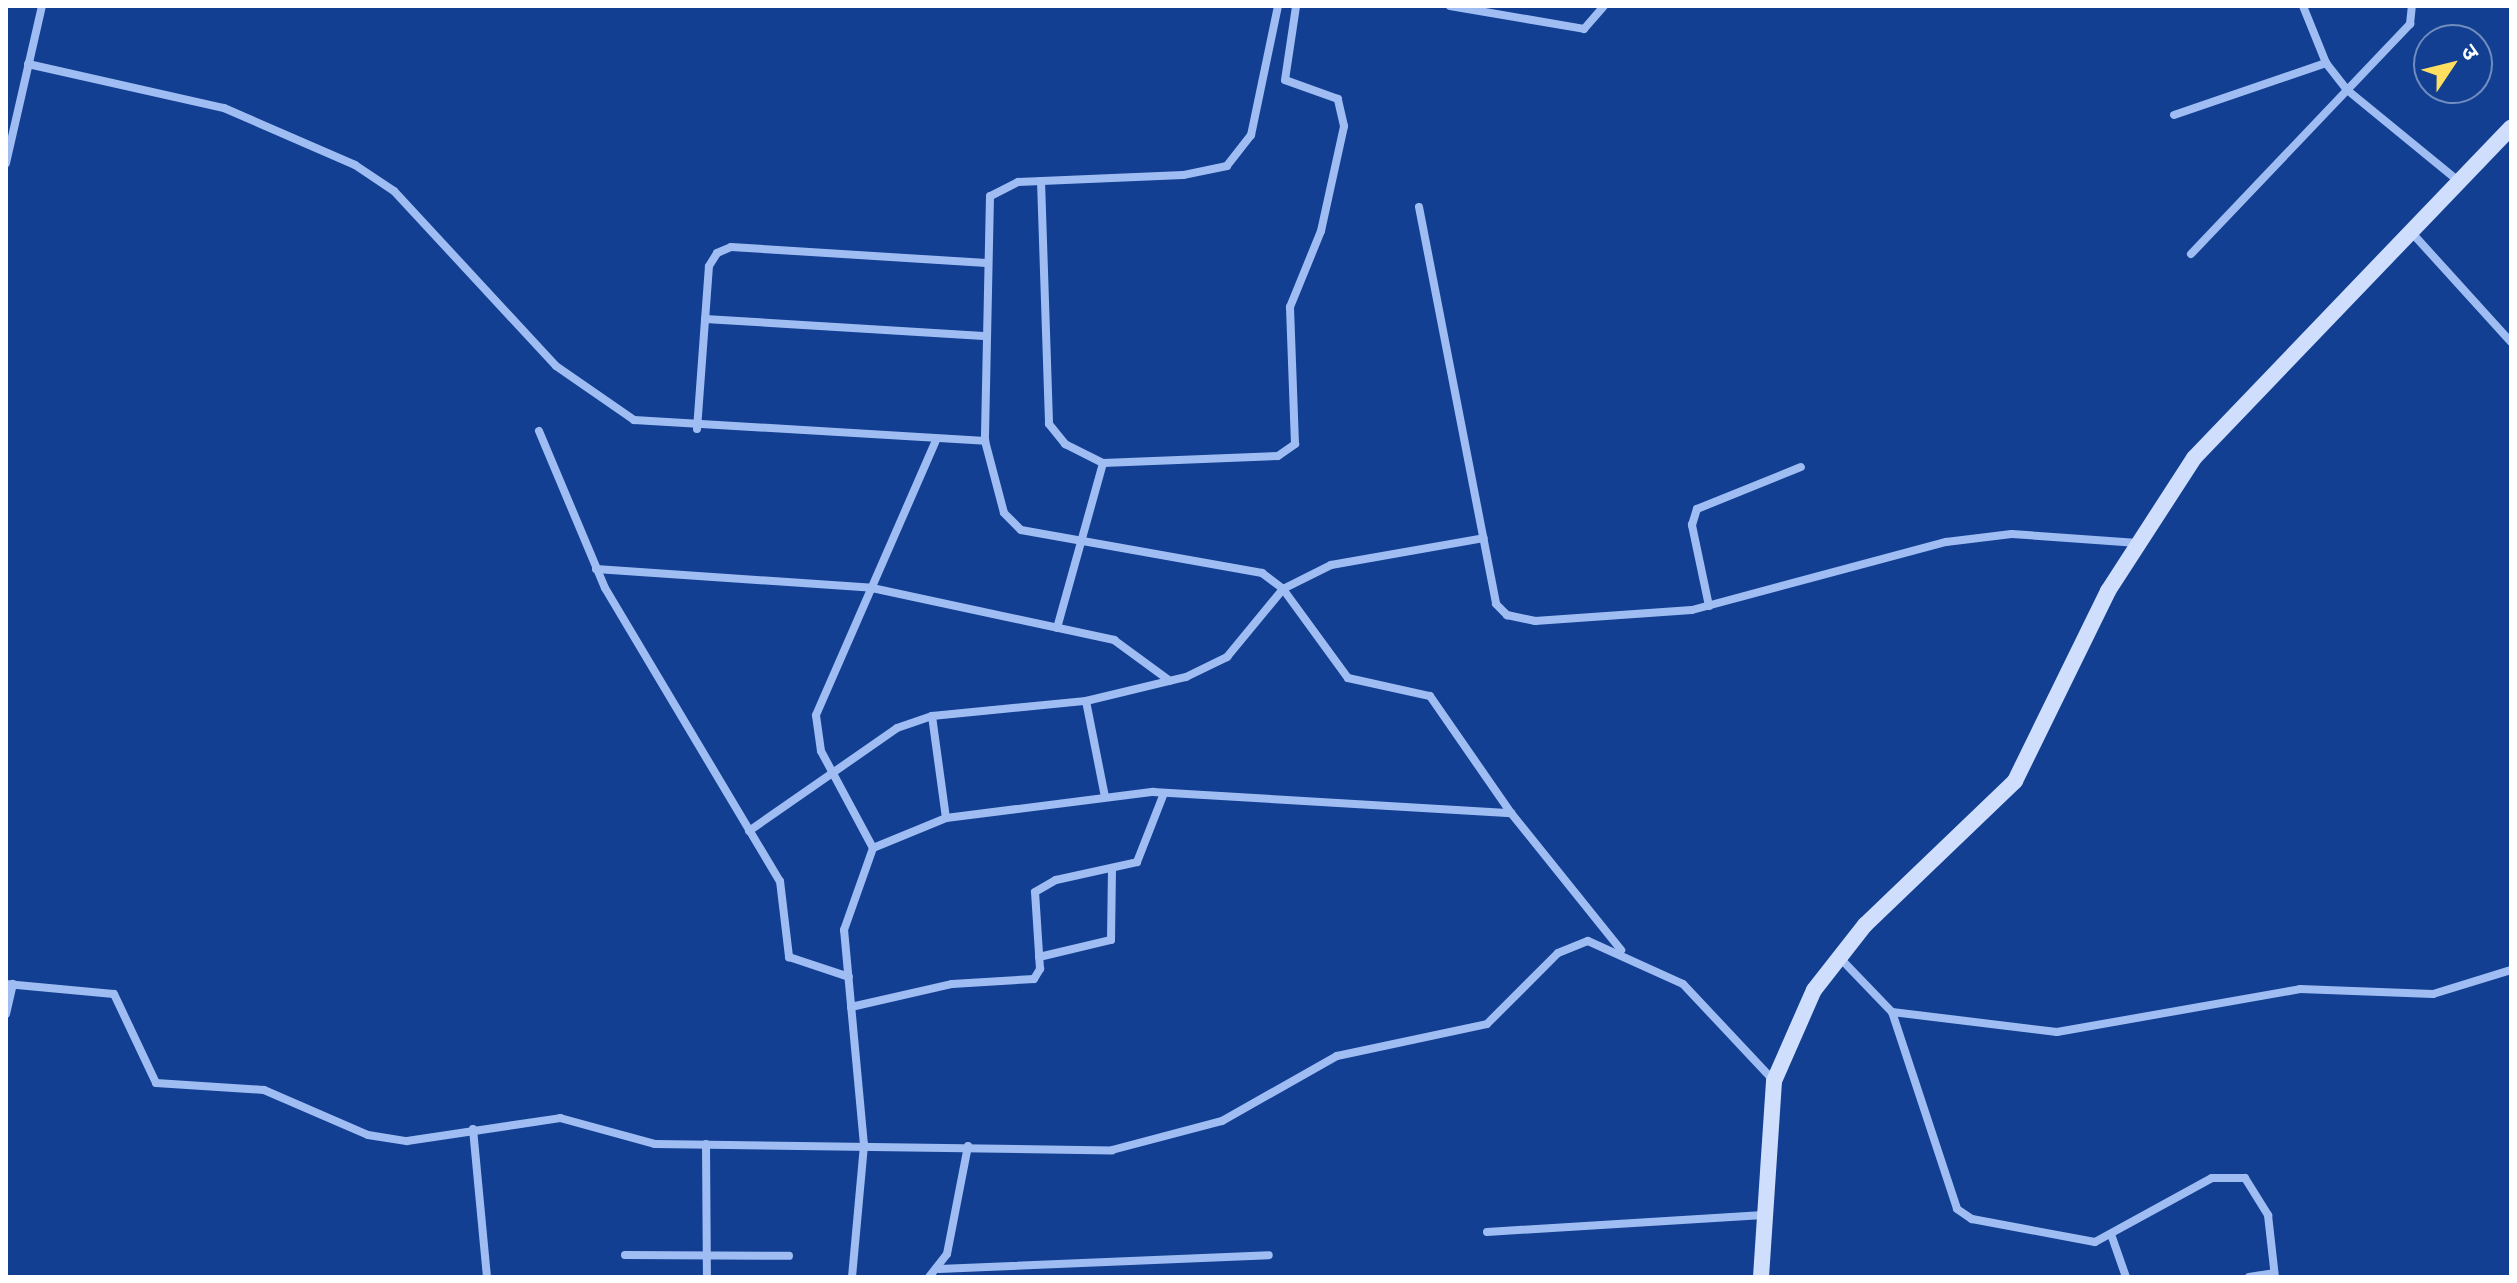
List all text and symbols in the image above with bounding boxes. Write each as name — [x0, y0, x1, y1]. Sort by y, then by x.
north arrow — [2413, 24, 2493, 104]
text: उ — [2457, 39, 2485, 64]

